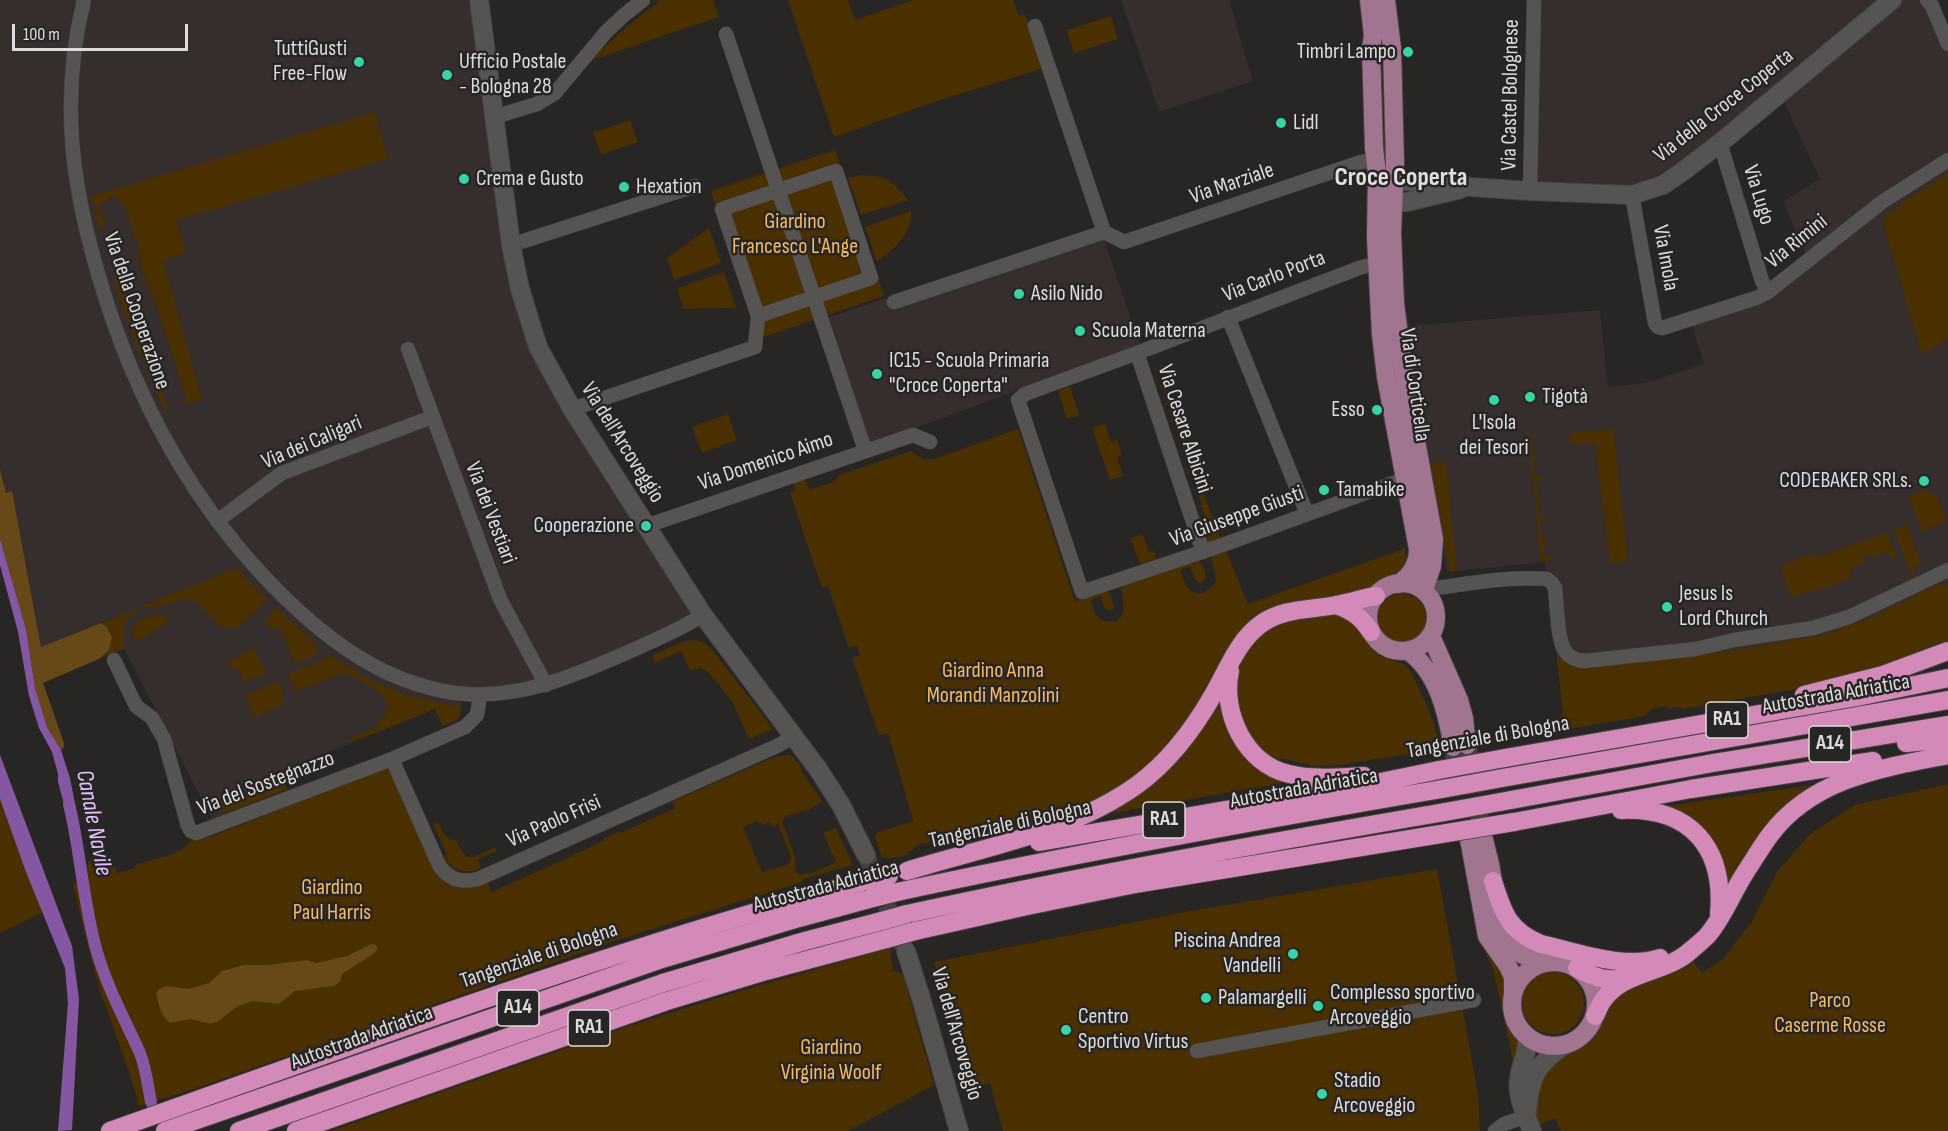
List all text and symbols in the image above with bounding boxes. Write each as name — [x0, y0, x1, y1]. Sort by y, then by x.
scale bar — [15, 12, 190, 50]
street label: Via Castel Bolognese — [1496, 19, 1526, 171]
text: 100 m — [23, 24, 60, 45]
place label: TuttiGusti Free-Flow — [273, 36, 347, 88]
place label: Timbri Lampo — [1297, 39, 1396, 65]
street label: Via della Croce Coperta — [1649, 43, 1799, 169]
marker: Timbri Lampo — [1401, 45, 1415, 59]
place label: Ufficio Postale - Bologna 28 — [459, 49, 566, 100]
marker: TuttiGusti Free-Flow — [352, 55, 366, 69]
marker: Ufficio Postale - Bologna 28 — [440, 68, 454, 82]
place label: Lidl — [1293, 110, 1318, 136]
marker: Lidl — [1274, 116, 1288, 130]
street label: Via Marziale — [1186, 157, 1278, 211]
district label: Croce Coperta — [1335, 162, 1467, 194]
street label: Via Lugo — [1736, 162, 1780, 228]
place label: Crema e Gusto — [476, 166, 584, 192]
marker: Crema e Gusto — [457, 172, 471, 186]
place label: Hexation — [636, 174, 702, 200]
marker: Hexation — [617, 180, 631, 194]
park label: Giardino Francesco L'Ange — [732, 209, 858, 260]
street label: Via Rimini — [1761, 209, 1833, 275]
street label: Via Imola — [1646, 223, 1684, 293]
street label: Via della Cooperazione — [97, 229, 175, 393]
street label: Via Carlo Porta — [1219, 245, 1329, 309]
place label: Asilo Nido — [1031, 281, 1103, 307]
marker: Asilo Nido — [1012, 287, 1026, 301]
place label: Scuola Materna — [1092, 318, 1206, 344]
marker: Scuola Materna — [1073, 324, 1087, 338]
street label: Via di Corticella — [1393, 327, 1435, 443]
place label: IC15 - Scuola Primaria "Croce Coperta" — [889, 348, 1049, 400]
street label: Via Cesare Albicini — [1151, 362, 1217, 496]
marker: IC15 - Scuola Primaria "Croce Coperta" — [870, 367, 884, 381]
street label: Via dell'Arcoveggio — [574, 378, 670, 508]
place label: Tigotà — [1542, 384, 1588, 410]
marker: Tigotà — [1523, 390, 1537, 404]
marker: L'Isola dei Tesori — [1487, 393, 1501, 407]
place label: Esso — [1331, 397, 1365, 423]
marker: Esso — [1370, 403, 1384, 417]
street label: Via dei Caligari — [258, 410, 366, 476]
place label: L'Isola dei Tesori — [1459, 410, 1529, 462]
street label: Via Domenico Aimo — [695, 427, 837, 497]
street label: Via dei Vestiari — [458, 458, 522, 568]
place label: CODEBAKER SRLs. — [1779, 468, 1912, 494]
marker: CODEBAKER SRLs. — [1917, 474, 1931, 488]
place label: Tamabike — [1336, 477, 1405, 503]
street label: Via Giuseppe Giusti — [1166, 481, 1308, 553]
marker: Tamabike — [1317, 483, 1331, 497]
place label: Cooperazione — [534, 513, 634, 539]
marker: Cooperazione — [639, 519, 653, 533]
place label: Jesus Is Lord Church — [1679, 581, 1768, 632]
marker: Jesus Is Lord Church — [1660, 600, 1674, 614]
park label: Giardino Anna Morandi Manzolini — [927, 658, 1059, 710]
street label: Autostrada Adriatica — [1760, 669, 1912, 721]
road number: RA1 — [1706, 702, 1748, 738]
street label: Tangenziale di Bologna — [1405, 711, 1571, 765]
road number: A14 — [1809, 726, 1851, 762]
street label: Via del Sostegnazzo — [194, 746, 338, 822]
street label: Autostrada Adriatica — [1228, 763, 1380, 815]
water label: Canale Navile — [69, 768, 117, 878]
street label: Via Paolo Frisi — [503, 790, 605, 854]
street label: Tangenziale di Bologna — [927, 795, 1093, 855]
road number: RA1 — [1143, 802, 1185, 838]
street label: Autostrada Adriatica — [750, 855, 902, 919]
park label: Giardino Paul Harris — [293, 875, 371, 926]
street label: Tangenziale di Bologna — [457, 917, 621, 995]
place label: Piscina Andrea Vandelli — [1174, 928, 1281, 980]
marker: Piscina Andrea Vandelli — [1286, 947, 1300, 961]
street label: Via dell'Arcoveggio — [924, 964, 988, 1104]
place label: Complesso sportivo Arcoveggio — [1330, 980, 1475, 1032]
place label: Palamargelli — [1218, 985, 1307, 1011]
park label: Parco Caserme Rosse — [1774, 988, 1886, 1040]
road number: A14 — [497, 990, 539, 1026]
marker: Palamargelli — [1199, 991, 1213, 1005]
marker: Complesso sportivo Arcoveggio — [1311, 999, 1325, 1013]
street label: Autostrada Adriatica — [287, 1000, 437, 1076]
place label: Centro Sportivo Virtus — [1078, 1004, 1188, 1056]
road number: RA1 — [568, 1010, 610, 1046]
marker: Centro Sportivo Virtus — [1059, 1023, 1073, 1037]
park label: Giardino Virginia Woolf — [781, 1035, 881, 1086]
place label: Stadio Arcoveggio — [1334, 1068, 1415, 1120]
marker: Stadio Arcoveggio — [1315, 1087, 1329, 1101]

